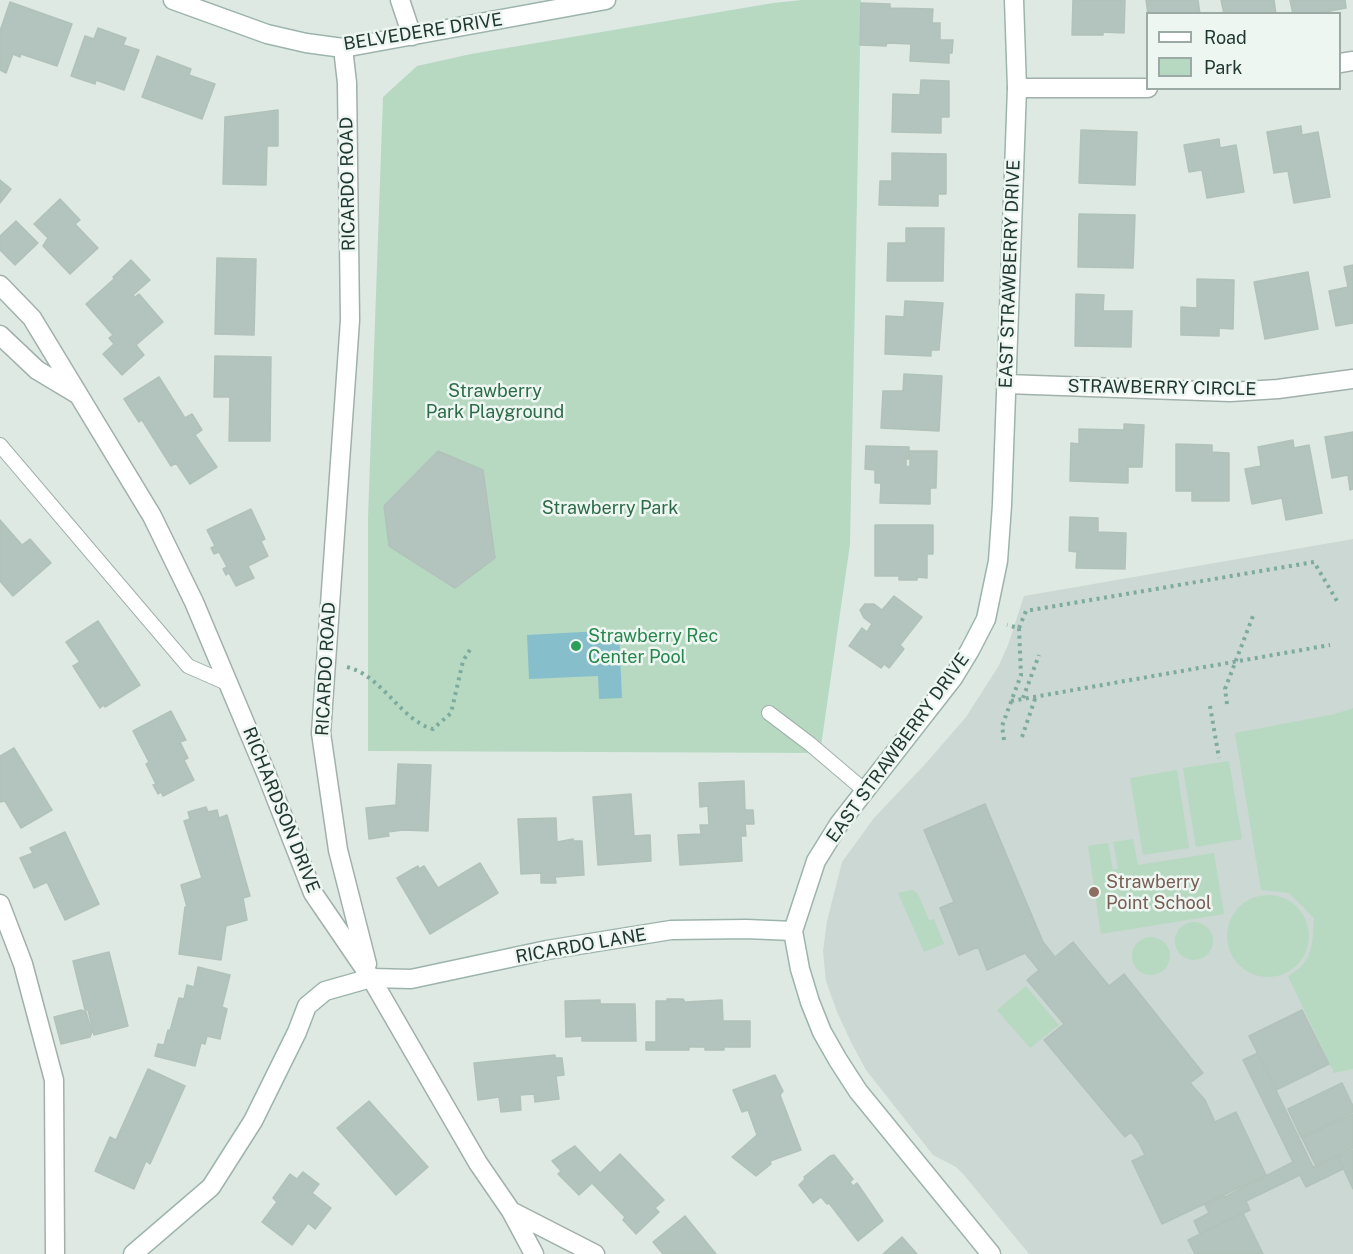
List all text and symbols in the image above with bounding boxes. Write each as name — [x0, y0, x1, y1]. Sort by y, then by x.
street label: BELVEDERE DRIVE — [342, 9, 504, 55]
legend — [1146, 12, 1341, 90]
text: Road — [1204, 27, 1247, 48]
text: Park — [1204, 57, 1242, 78]
street label: RICARDO ROAD — [336, 117, 360, 251]
street label: EAST STRAWBERRY DRIVE — [995, 159, 1025, 389]
street label: STRAWBERRY CIRCLE — [1067, 376, 1257, 400]
park label: Strawberry Park Playground — [426, 380, 564, 422]
park label: Strawberry Park — [542, 497, 678, 519]
street label: RICARDO ROAD — [312, 601, 340, 737]
place label: Strawberry Rec Center Pool — [588, 625, 718, 668]
marker: Strawberry Rec Center Pool — [569, 639, 583, 653]
street label: EAST STRAWBERRY DRIVE — [822, 649, 974, 847]
street label: RICHARDSON DRIVE — [238, 724, 324, 896]
place label: Strawberry Point School — [1106, 871, 1211, 914]
marker: Strawberry Point School — [1087, 885, 1101, 899]
street label: RICARDO LANE — [514, 924, 648, 968]

